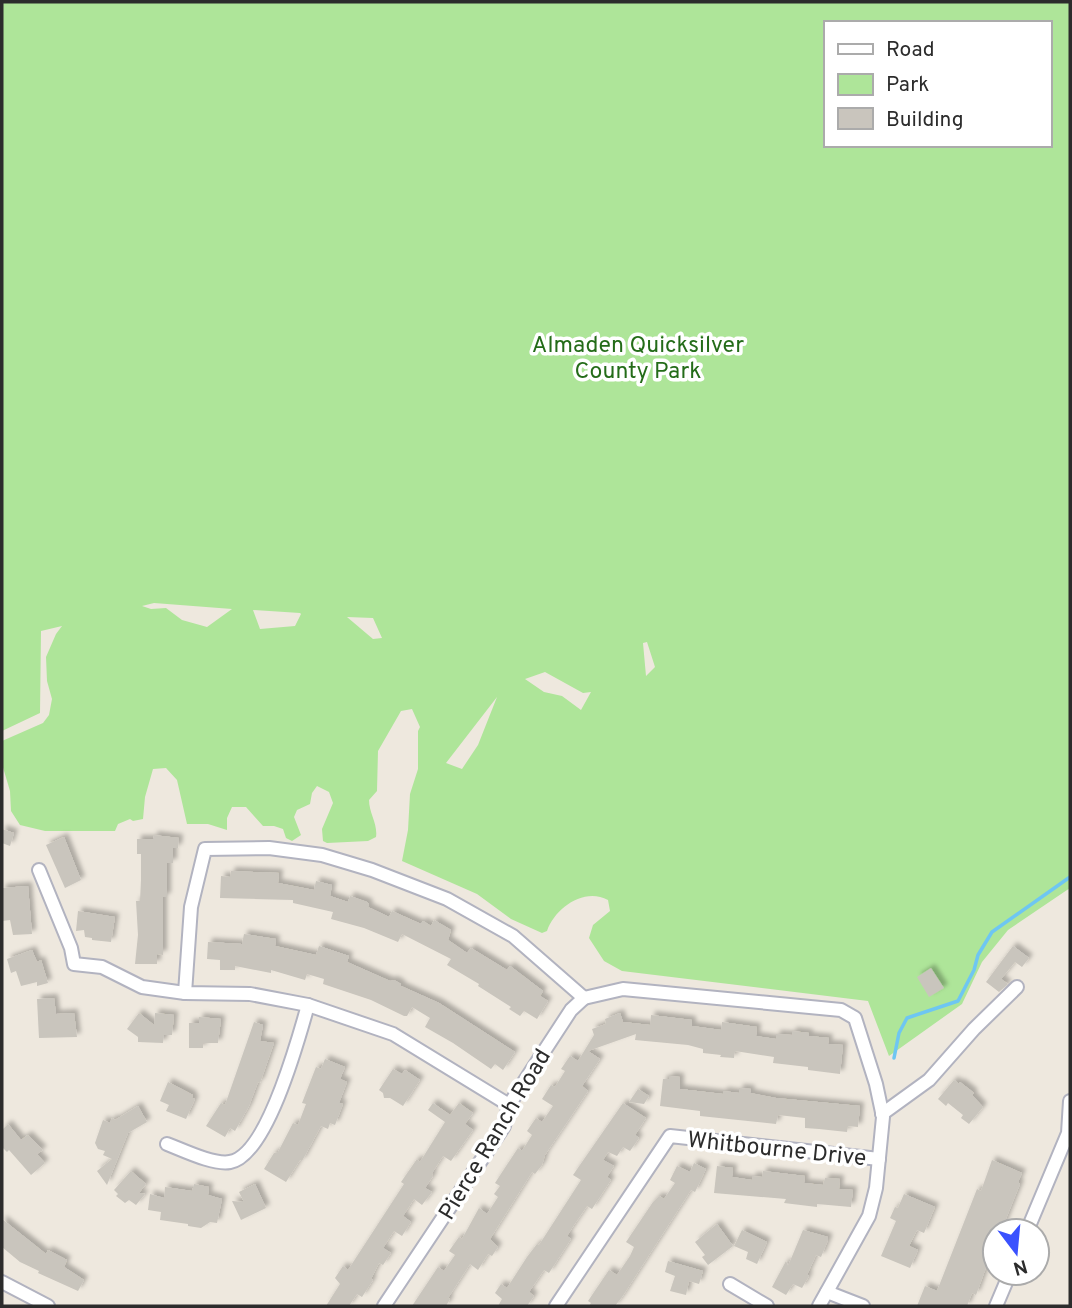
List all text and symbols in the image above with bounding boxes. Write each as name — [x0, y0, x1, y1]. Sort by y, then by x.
legend — [824, 21, 1051, 147]
text: Road — [886, 37, 935, 64]
text: Park — [886, 72, 929, 99]
text: Building — [886, 107, 964, 134]
park label: Almaden Quicksilver County Park — [532, 332, 744, 387]
street label: Pierce Ranch Road — [434, 1044, 559, 1226]
street label: Whitbourne Drive — [686, 1127, 868, 1174]
north arrow — [981, 1217, 1051, 1287]
text: N — [1010, 1253, 1030, 1280]

